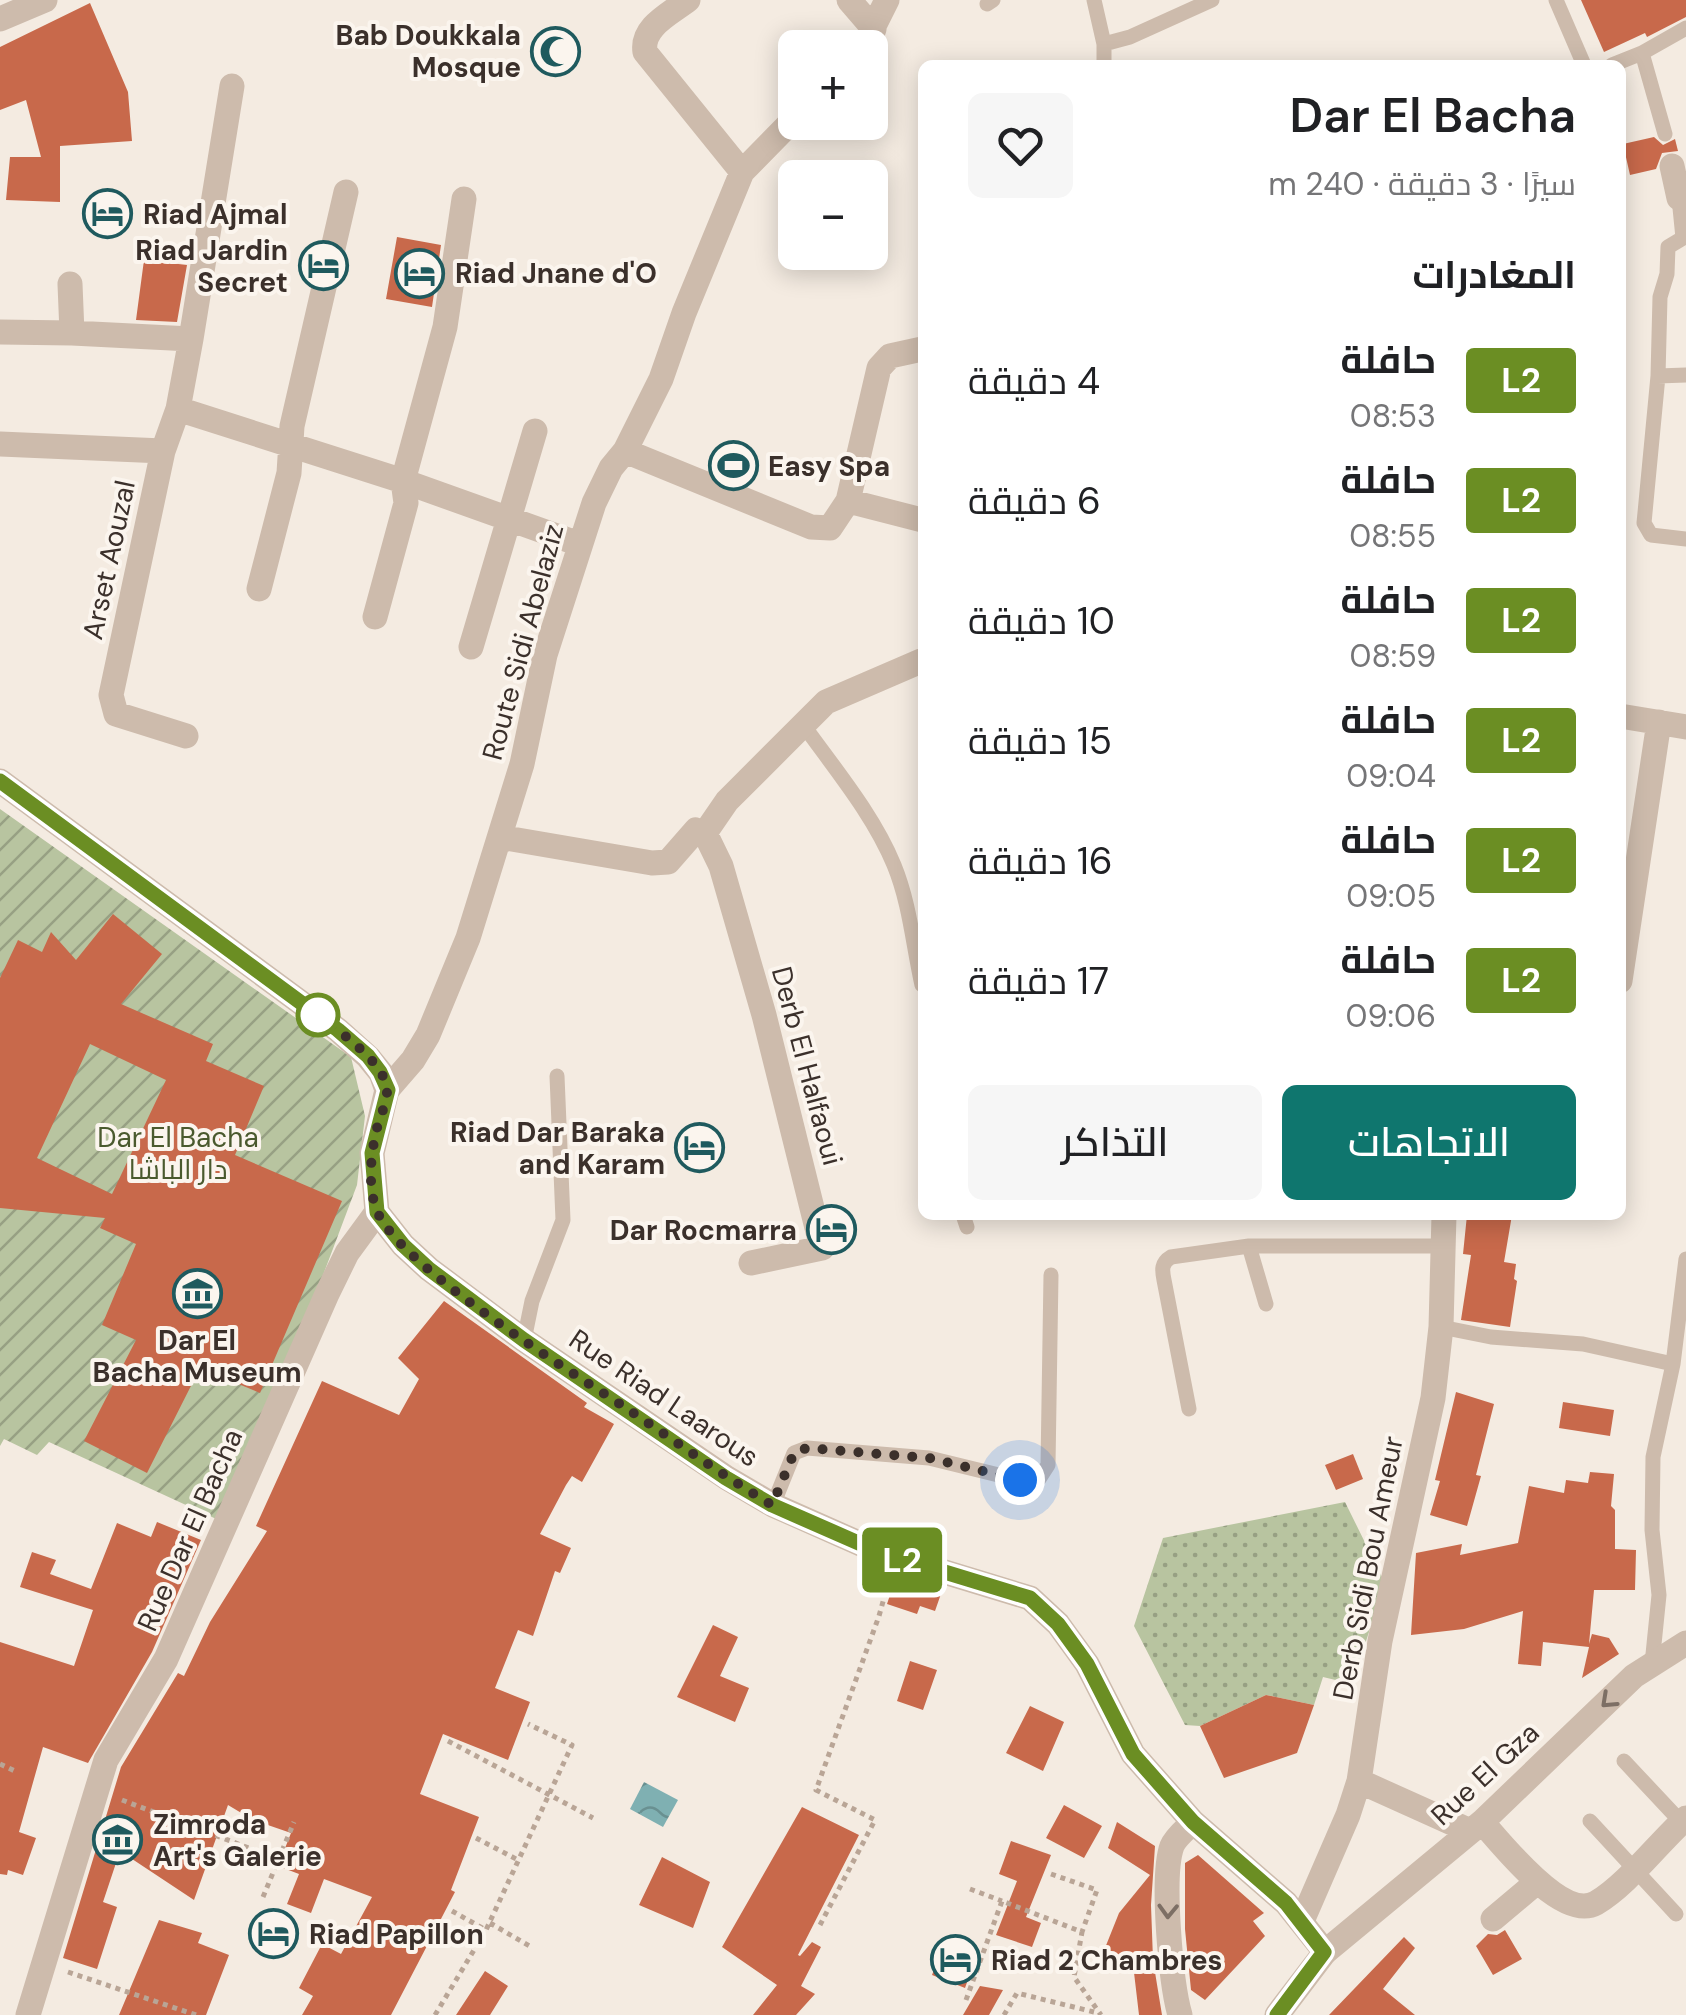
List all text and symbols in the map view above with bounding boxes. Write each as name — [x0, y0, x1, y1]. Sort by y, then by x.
place label: Bab Doukkala Mosque — [336, 17, 521, 86]
mosque icon: Bab Doukkala Mosque — [530, 25, 582, 77]
map controls — [778, 30, 888, 270]
button: + — [778, 30, 888, 140]
text: Dar El Bacha — [1289, 84, 1576, 147]
button: heart — [968, 93, 1073, 198]
button: − — [778, 160, 888, 270]
text: سيرًا · 3 دقيقة · 240 m — [1268, 163, 1576, 205]
hotel icon: Riad Ajmal — [82, 188, 134, 240]
place label: Riad Ajmal — [143, 196, 287, 233]
place label: Riad Jardin Secret — [135, 232, 288, 301]
hotel icon: Riad Jardin Secret — [297, 240, 349, 292]
hotel icon: Riad Jnane d'O — [394, 247, 446, 299]
text: المغادرات — [1413, 250, 1576, 300]
place label: Riad Jnane d'O — [455, 255, 657, 292]
text: حافلة — [1340, 335, 1436, 385]
text: 4 دقيقة — [968, 356, 1100, 406]
text: L2 — [1501, 357, 1541, 403]
text: 08:53 — [1350, 395, 1436, 437]
sports icon: Easy Spa — [707, 440, 759, 492]
place label: Easy Spa — [768, 448, 890, 485]
text: حافلة — [1340, 455, 1436, 505]
text: 6 دقيقة — [968, 476, 1101, 526]
street label: Arset Aouzal — [74, 477, 144, 643]
text: L2 — [1501, 477, 1541, 523]
text: 08:55 — [1349, 515, 1436, 557]
street label: Route Sidi Abelaziz — [474, 520, 572, 764]
text: حافلة — [1340, 575, 1436, 625]
text: 10 دقيقة — [968, 596, 1115, 646]
text: L2 — [1501, 597, 1541, 643]
text: 08:59 — [1350, 635, 1436, 677]
text: حافلة — [1340, 695, 1436, 745]
text: 15 دقيقة — [968, 716, 1112, 766]
text: L2 — [1501, 717, 1541, 763]
text: 09:04 — [1346, 755, 1436, 797]
text: حافلة — [1340, 815, 1436, 865]
text: 16 دقيقة — [968, 836, 1113, 886]
text: L2 — [1501, 837, 1541, 883]
text: 09:05 — [1346, 875, 1436, 917]
text: حافلة — [1340, 935, 1436, 985]
text: 17 دقيقة — [968, 956, 1109, 1006]
text: L2 — [1501, 957, 1541, 1003]
street label: Derb El Halfaoui — [763, 963, 851, 1169]
unlabelled marker — [297, 994, 339, 1036]
text: 09:06 — [1346, 995, 1436, 1037]
button: التذاكر — [968, 1085, 1262, 1200]
button: الاتجاهات — [1282, 1085, 1576, 1200]
place label: Riad Dar Baraka and Karam — [450, 1114, 665, 1183]
park label: Dar El Bacha دار الباشا — [97, 1119, 259, 1188]
hotel icon: Riad Dar Baraka and Karam — [674, 1122, 726, 1174]
hotel icon: Dar Rocmarra — [806, 1204, 858, 1256]
place label: Dar Rocmarra — [610, 1212, 797, 1249]
museum icon: Dar El Bacha Museum — [171, 1267, 223, 1319]
street label: Rue Riad Laarous — [562, 1321, 766, 1475]
place label: Dar El Bacha Museum — [93, 1322, 301, 1391]
street label: Rue Dar El Bacha — [129, 1423, 251, 1637]
street label: Derb Sidi Bou Ameur — [1324, 1433, 1412, 1703]
your location — [995, 1455, 1045, 1505]
line badge: L2 — [857, 1528, 947, 1592]
text: L2 — [882, 1537, 922, 1583]
one-way arrow — [1601, 1689, 1620, 1707]
street label: Rue El Gza — [1423, 1714, 1547, 1834]
place label: Zimroda Art's Galerie — [153, 1806, 322, 1875]
museum icon: Zimroda Art's Galerie — [92, 1814, 144, 1866]
one-way arrow — [1158, 1904, 1179, 1920]
hotel icon: Riad Papillon — [248, 1908, 300, 1960]
place label: Riad Papillon — [309, 1916, 484, 1953]
hotel icon: Riad 2 Chambres — [930, 1934, 982, 1986]
place label: Riad 2 Chambres — [991, 1942, 1222, 1979]

